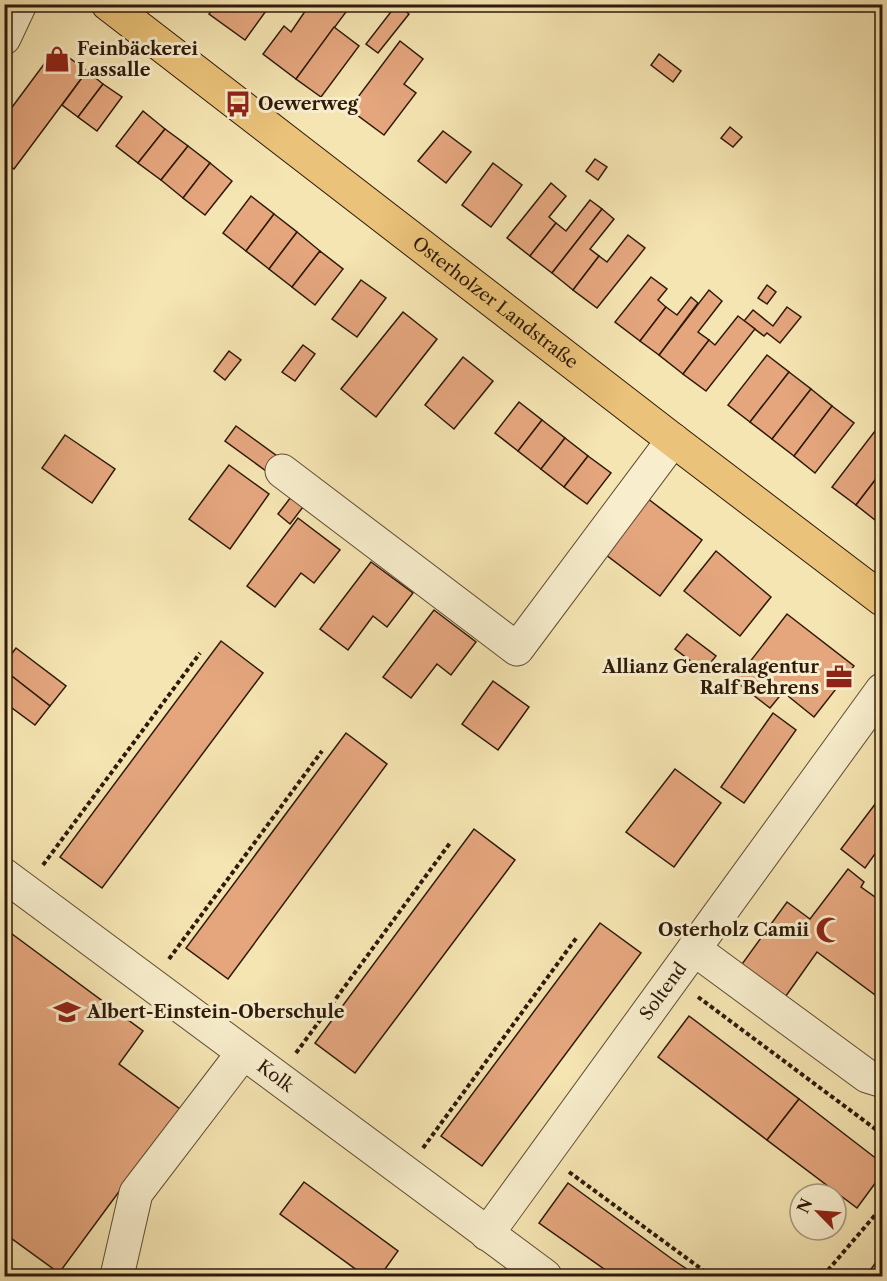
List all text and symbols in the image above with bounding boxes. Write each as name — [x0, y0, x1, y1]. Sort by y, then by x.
place label: Feinbäckerei Lassalle — [77, 38, 199, 81]
shop icon: Feinbäckerei Lassalle — [42, 44, 72, 74]
bus stop icon: Oewerweg — [223, 89, 253, 119]
place label: Oewerweg — [258, 93, 359, 115]
street label: Osterholzer Landstraße — [408, 232, 582, 374]
place label: Allianz Generalagentur Ralf Behrens — [601, 656, 819, 699]
office icon: Allianz Generalagentur Ralf Behrens — [824, 662, 854, 692]
mosque icon: Osterholz Camii — [814, 915, 844, 945]
place label: Osterholz Camii — [658, 919, 810, 941]
street label: Soltend — [635, 958, 692, 1024]
school or university icon: Albert-Einstein-Oberschule — [52, 997, 82, 1027]
place label: Albert-Einstein-Oberschule — [86, 1001, 345, 1023]
street label: Kolk — [253, 1055, 300, 1098]
north arrow — [788, 1182, 848, 1242]
text: N — [792, 1195, 816, 1216]

